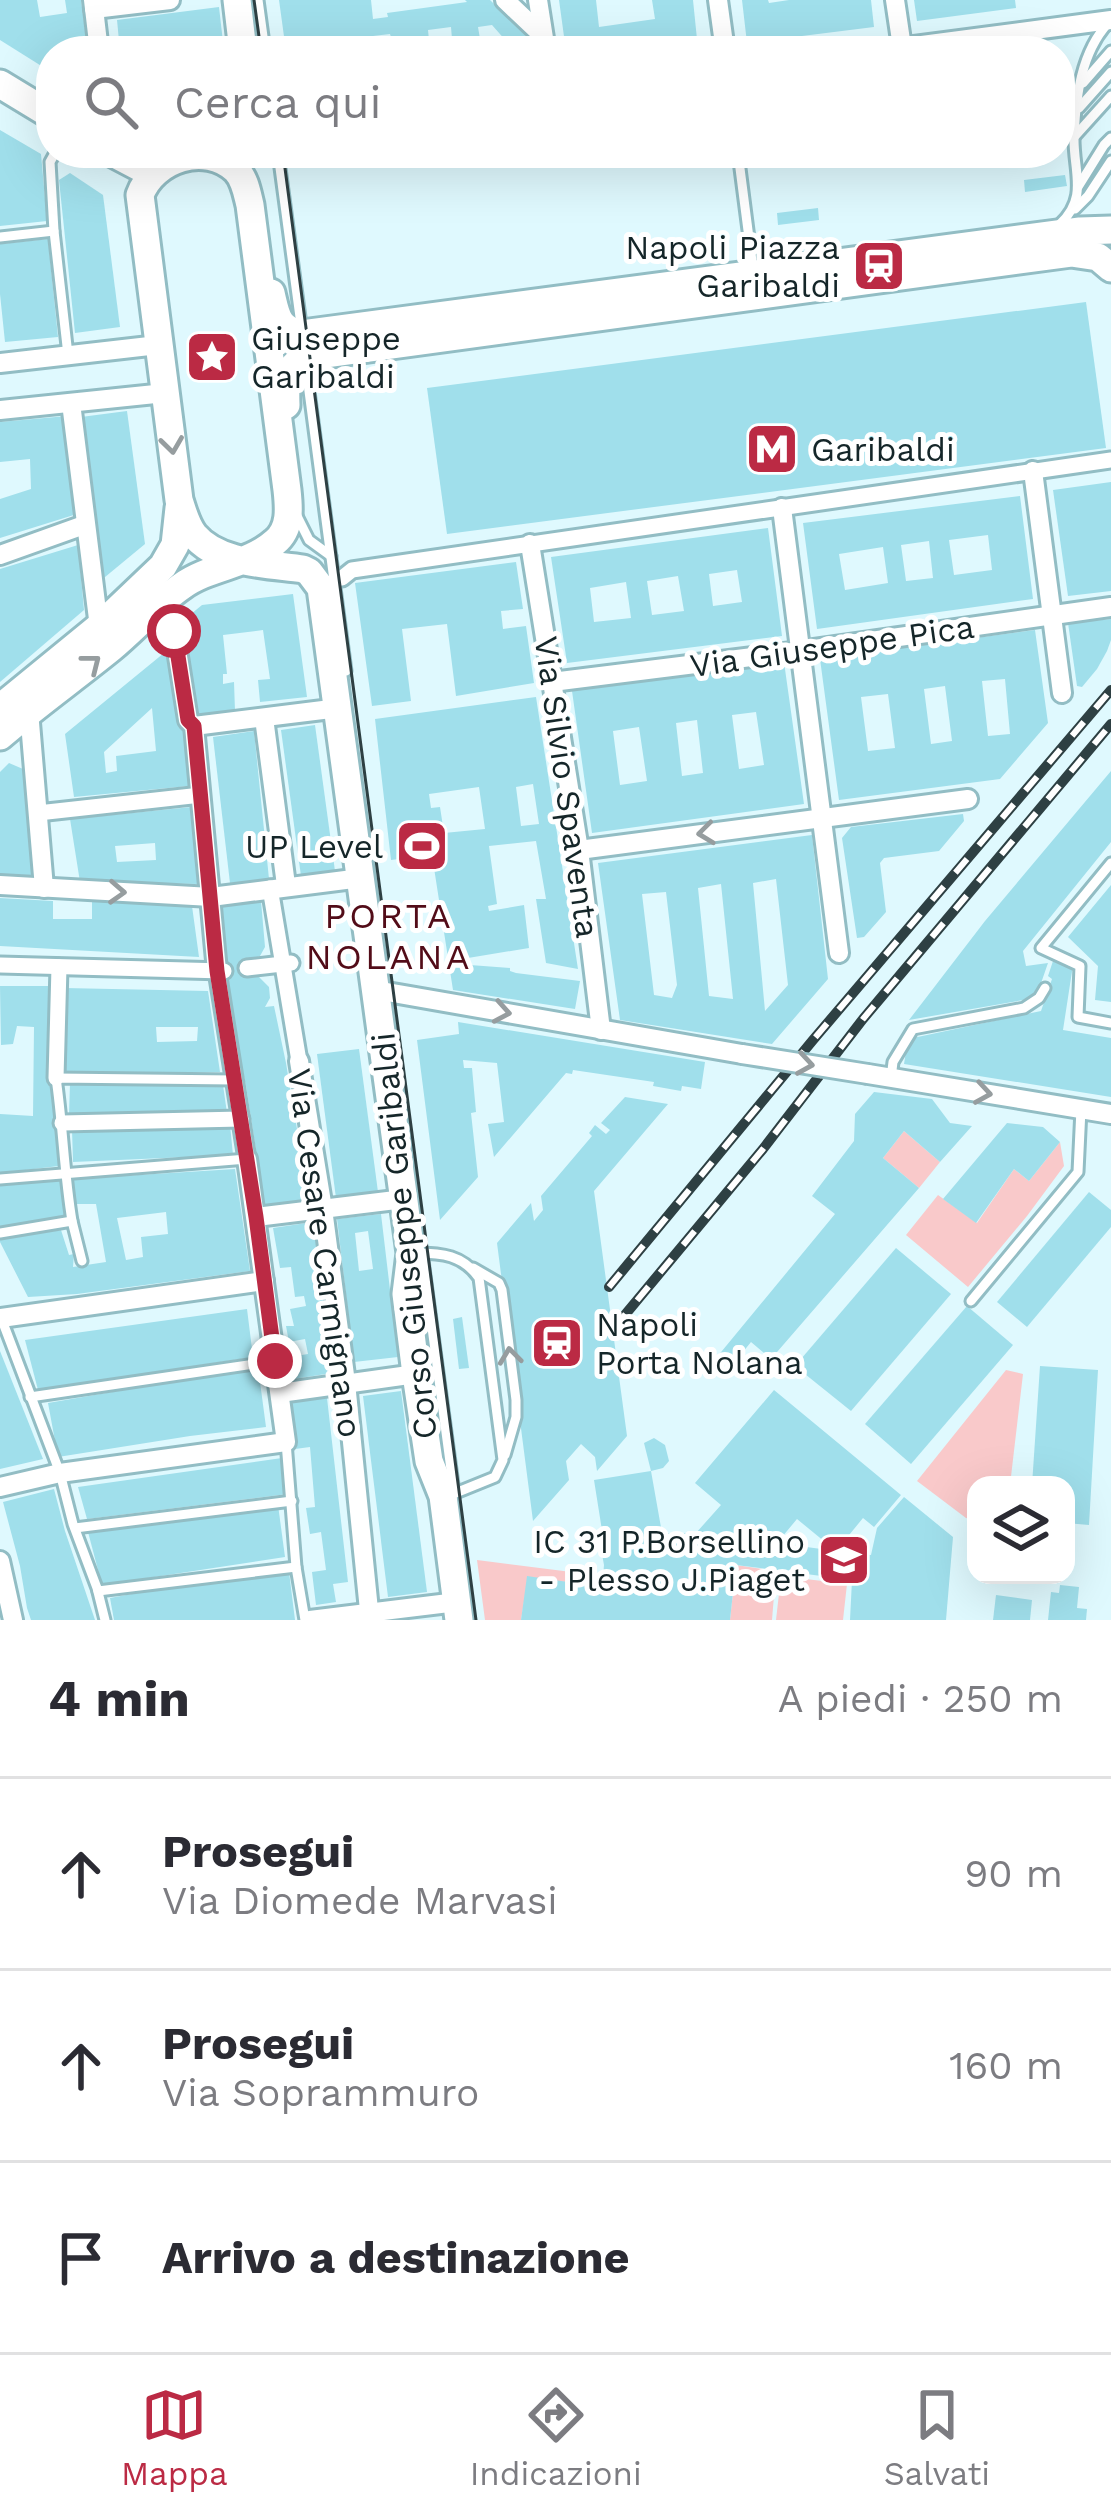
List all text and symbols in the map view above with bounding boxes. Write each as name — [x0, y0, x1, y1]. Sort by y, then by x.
search box — [36, 36, 1075, 168]
icon: search — [78, 69, 144, 135]
text: Cerca qui — [174, 76, 381, 129]
place label: Napoli Piazza Garibaldi — [625, 228, 840, 305]
station icon: Napoli Piazza Garibaldi — [851, 238, 907, 294]
place label: Giuseppe Garibaldi — [251, 319, 401, 396]
place icon: Giuseppe Garibaldi — [184, 329, 240, 385]
metro station icon: Garibaldi — [744, 421, 800, 477]
place label: Garibaldi — [811, 430, 955, 469]
one-way arrow — [158, 435, 184, 454]
route start — [147, 604, 201, 658]
street label: Via Giuseppe Pica — [687, 607, 977, 685]
street label: Via Silvio Spaventa — [527, 634, 607, 940]
one-way arrow — [78, 656, 100, 677]
sports icon: UP Level — [394, 818, 450, 874]
one-way arrow — [697, 819, 716, 845]
place label: UP Level — [245, 827, 383, 866]
one-way arrow — [108, 879, 127, 905]
district label: PORTA NOLANA — [306, 895, 472, 978]
one-way arrow — [492, 999, 512, 1024]
street label: Corso Giuseppe Garibaldi — [363, 1031, 445, 1441]
one-way arrow — [794, 1050, 814, 1075]
street label: Via Cesare Carmignano — [280, 1066, 370, 1440]
one-way arrow — [974, 1079, 993, 1105]
place label: Napoli Porta Nolana — [596, 1305, 803, 1382]
station icon: Napoli Porta Nolana — [529, 1315, 585, 1371]
route end — [248, 1334, 302, 1388]
one-way arrow — [498, 1346, 524, 1365]
map controls — [967, 1476, 1075, 1584]
button: layers — [967, 1476, 1075, 1584]
place label: IC 31 P.Borsellino - Plesso J.Piaget — [533, 1522, 805, 1599]
school or university icon: IC 31 P.Borsellino - Plesso J.Piaget — [816, 1532, 872, 1588]
text: 4 min — [48, 1669, 190, 1728]
text: A piedi · 250 m — [778, 1676, 1063, 1721]
text: Prosegui — [162, 1825, 354, 1878]
icon: ahead — [48, 1841, 114, 1907]
text: 90 m — [964, 1851, 1063, 1896]
text: Via Diomede Marvasi — [162, 1878, 558, 1923]
text: Prosegui — [162, 2017, 354, 2070]
icon: ahead — [48, 2033, 114, 2099]
text: 160 m — [949, 2043, 1063, 2088]
text: Via Soprammuro — [162, 2070, 480, 2115]
icon: arrive — [48, 2225, 114, 2291]
text: Arrivo a destinazione — [162, 2231, 630, 2284]
tab: Mappa — [121, 2382, 228, 2493]
tab: Indicazioni — [470, 2382, 642, 2493]
tab: Salvati — [884, 2382, 990, 2493]

